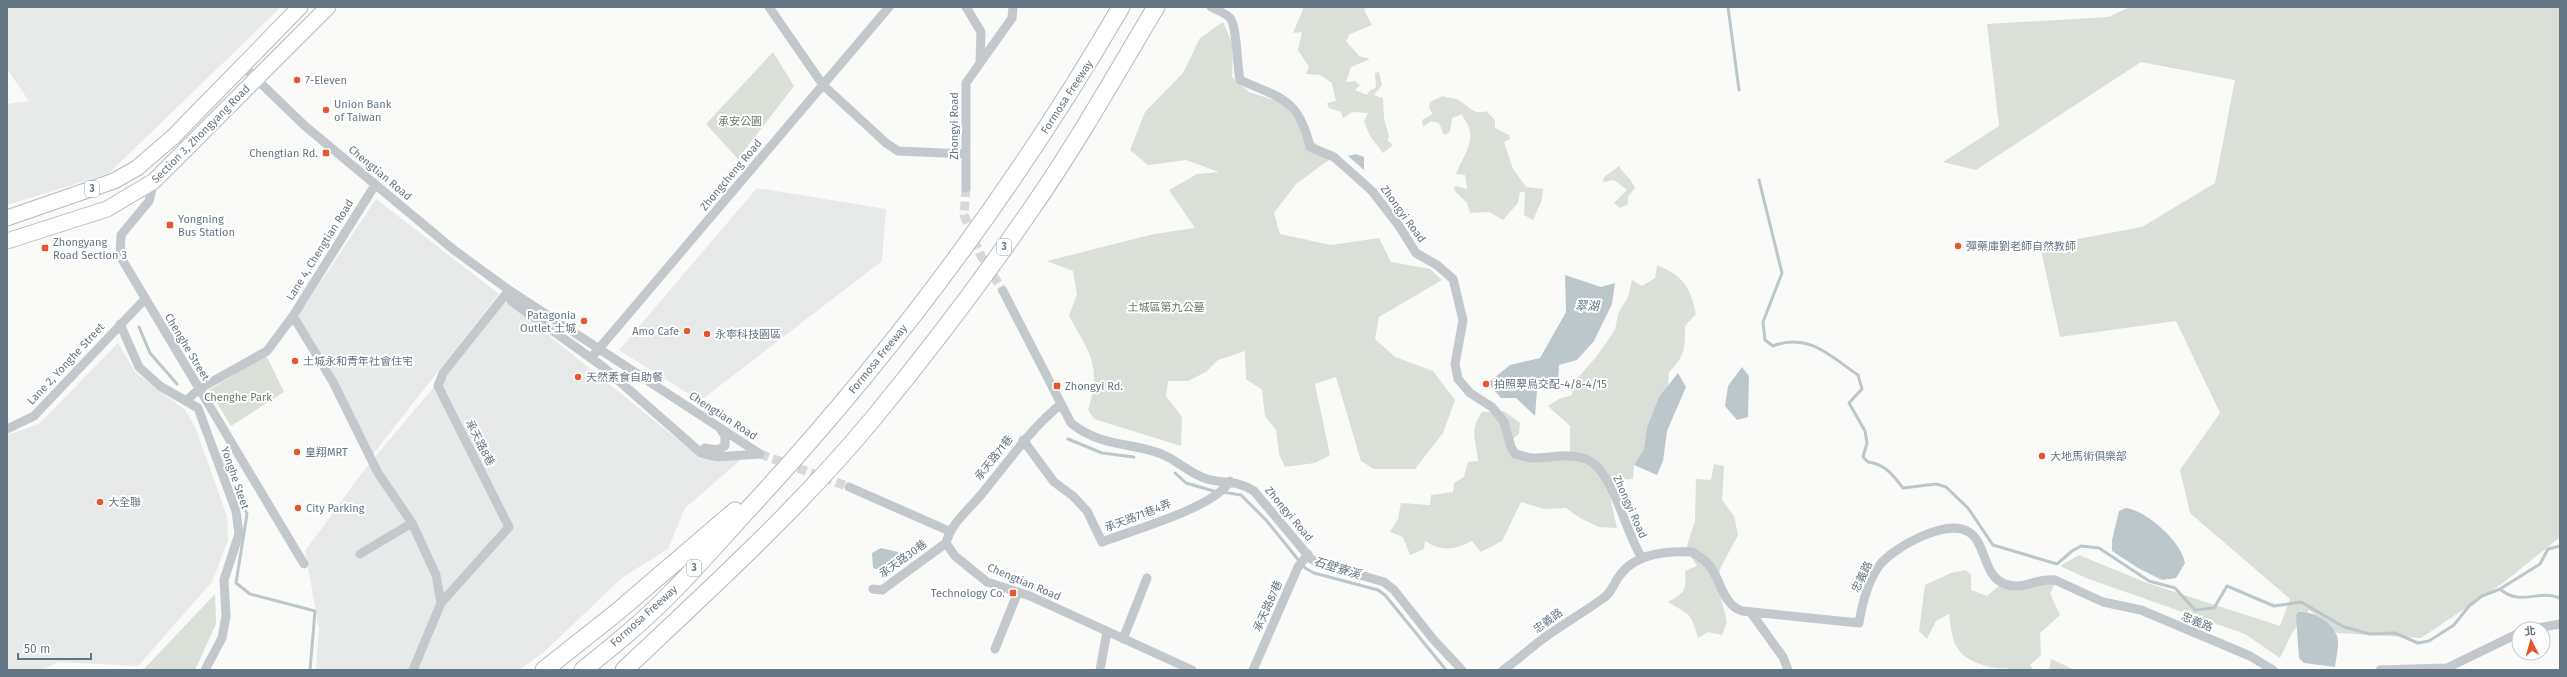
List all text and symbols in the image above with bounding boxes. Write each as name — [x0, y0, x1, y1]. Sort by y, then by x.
street label: Formosa Freeway — [1038, 57, 1096, 136]
place label: 7-Eleven — [305, 74, 347, 87]
marker: 7-Eleven — [292, 75, 302, 85]
street label: Section 3, Zhongyang Road — [149, 82, 253, 186]
street label: Zhongyi Road — [948, 92, 961, 160]
place label: Union Bank of Taiwan — [334, 98, 392, 124]
marker: Union Bank of Taiwan — [321, 105, 331, 115]
park label: 承安公園 — [718, 115, 762, 128]
street label: Zhongcheng Road — [697, 137, 765, 213]
street label: Chengtian Road — [346, 143, 414, 203]
place label: Chengtian Rd. — [249, 147, 318, 160]
marker: Chengtian Rd. — [321, 148, 331, 158]
road number: 3 — [85, 181, 99, 197]
street label: Zhongyi Road — [1378, 183, 1428, 245]
street label: Lane 4, Chengtian Road — [284, 197, 356, 303]
place label: Yongning Bus Station — [178, 213, 235, 239]
marker: Yongning Bus Station — [165, 220, 175, 230]
place label: Zhongyang Road Section 3 — [53, 236, 127, 262]
road number: 3 — [997, 239, 1011, 255]
place label: 彈藥庫劉老師自然教師 — [1966, 240, 2076, 253]
marker: 彈藥庫劉老師自然教師 — [1953, 241, 1963, 251]
marker: Zhongyang Road Section 3 — [40, 243, 50, 253]
water label: 翠湖 — [1575, 299, 1601, 313]
park label: 土城區第九公墓 — [1128, 301, 1205, 314]
place label: Patagonia Outlet 土城 — [520, 309, 576, 335]
street label: Chenghe Street — [162, 311, 212, 383]
marker: Patagonia Outlet 土城 — [579, 316, 589, 326]
street label: Lane 2, Yonghe Street — [25, 320, 107, 408]
street label: Formosa Freeway — [846, 321, 910, 396]
place label: Amo Cafe — [632, 325, 679, 338]
marker: Amo Cafe — [682, 326, 692, 336]
place label: 永寧科技園區 — [715, 328, 781, 341]
marker: 永寧科技園區 — [702, 329, 712, 339]
place label: 土城永和青年社會住宅 — [303, 355, 413, 368]
marker: 土城永和青年社會住宅 — [290, 356, 300, 366]
place label: 天然素食自助餐 — [586, 371, 663, 384]
marker: 天然素食自助餐 — [573, 372, 583, 382]
place label: 拍照翠鳥交配-4/8-4/15 — [1494, 378, 1607, 391]
marker: 拍照翠鳥交配-4/8-4/15 — [1481, 379, 1491, 389]
place label: Zhongyi Rd. — [1065, 380, 1123, 393]
marker: Zhongyi Rd. — [1052, 381, 1062, 391]
street label: Chengtian Road — [687, 389, 759, 443]
park label: Chenghe Park — [204, 391, 272, 404]
street label: 承天路8巷 — [463, 418, 497, 468]
street label: 承天路71巷 — [972, 433, 1016, 483]
street label: Yonghe Steet — [218, 445, 252, 511]
place label: 皇翔MRT — [305, 446, 348, 459]
marker: 皇翔MRT — [292, 447, 302, 457]
place label: 大地馬術俱樂部 — [2050, 450, 2127, 463]
marker: 大地馬術俱樂部 — [2037, 451, 2047, 461]
street label: Zhongyi Road — [1610, 473, 1650, 541]
street label: Zhongyi Road — [1262, 484, 1316, 544]
place label: 大全聯 — [108, 496, 141, 509]
marker: 大全聯 — [95, 497, 105, 507]
street label: 承天路71巷4弄 — [1103, 497, 1173, 535]
place label: City Parking — [306, 502, 365, 515]
marker: City Parking — [293, 503, 303, 513]
street label: 承天路30巷 — [877, 537, 929, 581]
water label: 石壁寮溪 — [1312, 554, 1364, 582]
street label: 忠義路 — [1849, 559, 1875, 595]
road number: 3 — [687, 560, 701, 576]
street label: Chengtian Road — [985, 561, 1063, 603]
street label: 承天路87巷 — [1251, 578, 1285, 634]
street label: Formosa Freeway — [608, 582, 681, 649]
place label: Technology Co. — [931, 587, 1005, 600]
marker: Technology Co. — [1008, 588, 1018, 598]
street label: 忠義路 — [1531, 606, 1565, 636]
street label: 忠義路 — [2179, 610, 2215, 634]
north arrow — [2511, 621, 2551, 661]
text: 北 — [2524, 625, 2536, 639]
scale bar — [18, 635, 91, 661]
text: 50 m — [24, 642, 50, 656]

